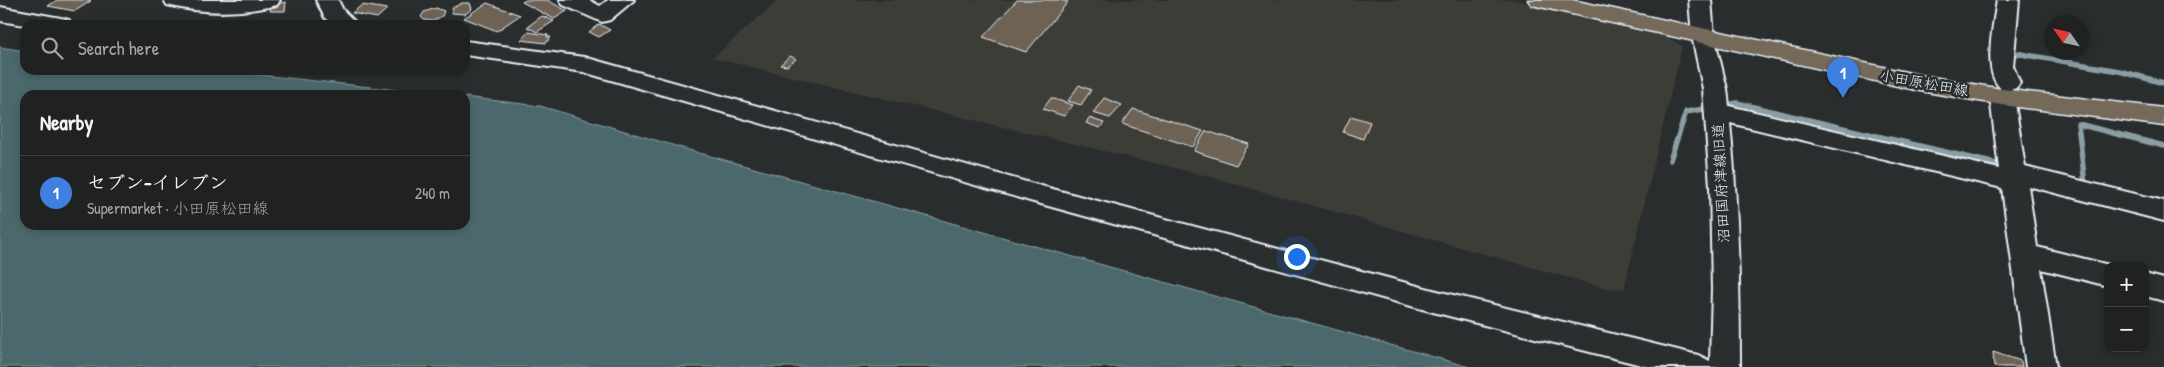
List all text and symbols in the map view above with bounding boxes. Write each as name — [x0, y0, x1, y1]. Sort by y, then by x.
north arrow — [2044, 15, 2089, 60]
search box — [20, 20, 470, 75]
icon: search — [38, 34, 66, 62]
text: Search here — [78, 35, 159, 61]
pin: 1 — [1827, 57, 1859, 98]
street label: 小田原松田線 — [1878, 64, 1970, 101]
text: Nearby — [40, 108, 93, 137]
street label: 沼田国府津線旧道 — [1707, 123, 1734, 244]
text: セブン-イレブン — [87, 169, 228, 195]
text: 1 — [53, 182, 59, 204]
text: 240 m — [415, 182, 450, 204]
text: Supermarket · 小田原松田線 — [87, 197, 269, 219]
your location — [1284, 244, 1310, 270]
map controls — [2104, 262, 2149, 352]
button: + — [2104, 262, 2149, 307]
button: − — [2104, 307, 2149, 352]

